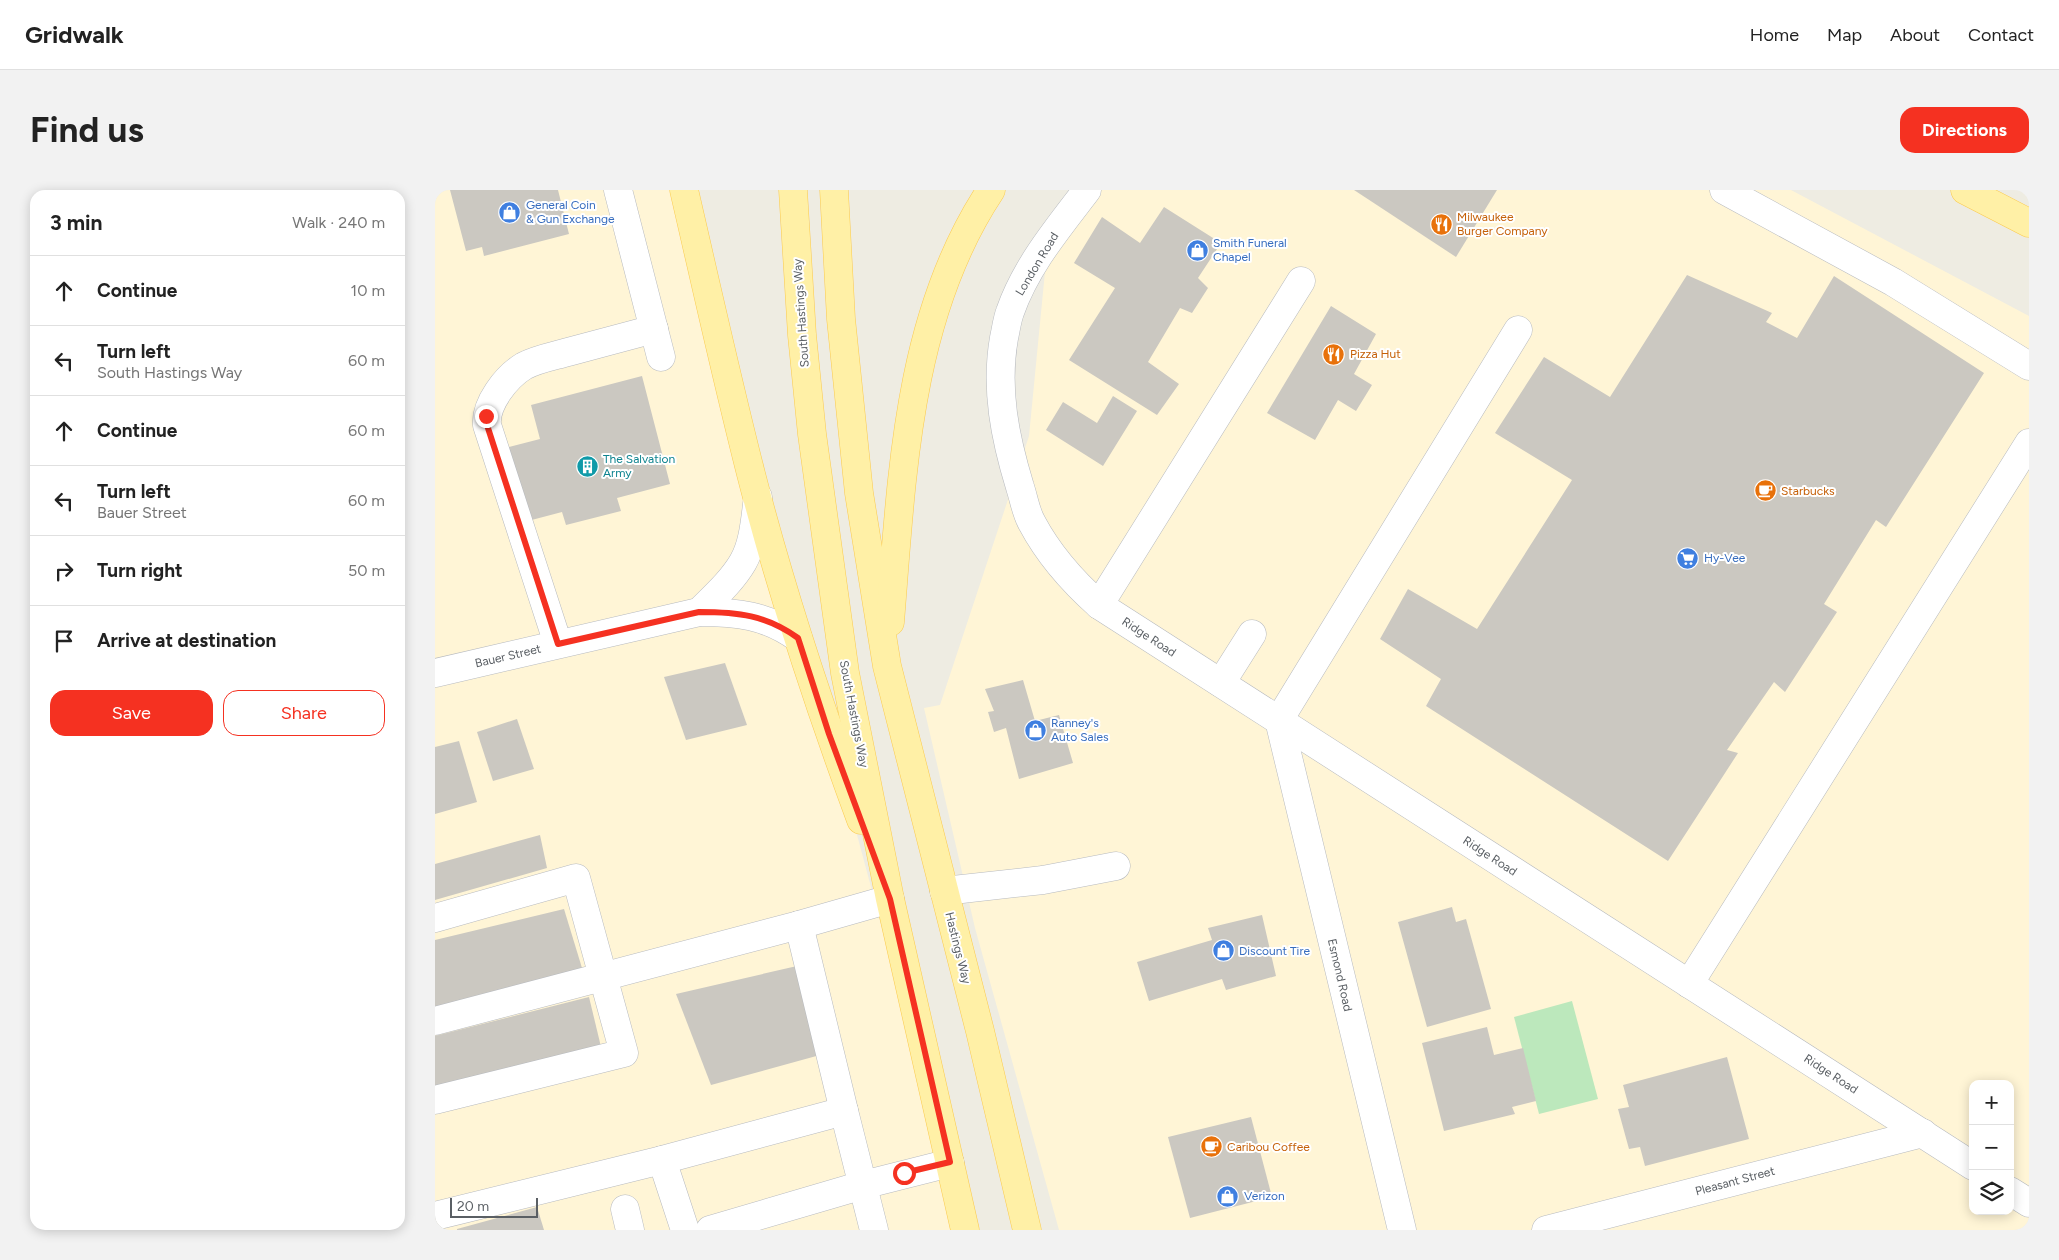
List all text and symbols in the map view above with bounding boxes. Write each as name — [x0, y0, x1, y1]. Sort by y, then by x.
text: Gridwalk — [25, 20, 124, 49]
text: Home — [1750, 24, 1799, 46]
text: Map — [1827, 24, 1862, 46]
text: About — [1890, 24, 1940, 46]
text: Contact — [1968, 24, 2034, 46]
button: Directions — [1900, 107, 2029, 153]
text: Find us — [30, 109, 144, 151]
place label: General Coin & Gun Exchange — [526, 198, 615, 226]
shop icon: General Coin & Gun Exchange — [498, 200, 522, 224]
text: 3 min — [50, 210, 102, 235]
place label: Milwaukee Burger Company — [1457, 210, 1548, 238]
restaurant icon: Milwaukee Burger Company — [1429, 212, 1453, 236]
text: Walk · 240 m — [292, 213, 385, 232]
street label: London Road — [1013, 230, 1061, 298]
place label: Smith Funeral Chapel — [1213, 236, 1287, 264]
shop icon: Smith Funeral Chapel — [1185, 238, 1209, 262]
street label: South Hastings Way — [790, 257, 812, 368]
icon: ahead — [50, 277, 78, 305]
text: Continue — [97, 279, 177, 302]
text: 10 m — [351, 281, 385, 300]
text: Turn left — [97, 340, 171, 363]
restaurant icon: Pizza Hut — [1322, 342, 1346, 366]
icon: left — [50, 347, 78, 375]
place label: Pizza Hut — [1350, 347, 1401, 361]
text: 60 m — [348, 351, 385, 370]
text: South Hastings Way — [97, 363, 242, 382]
route end — [475, 405, 498, 428]
icon: ahead — [50, 417, 78, 445]
text: Continue — [97, 419, 177, 442]
text: 60 m — [348, 421, 385, 440]
place label: The Salvation Army — [603, 452, 675, 480]
building icon: The Salvation Army — [575, 454, 599, 478]
cafe icon: Starbucks — [1753, 479, 1777, 503]
text: Turn left — [97, 480, 171, 503]
place label: Starbucks — [1781, 484, 1835, 498]
icon: left — [50, 487, 78, 515]
text: 60 m — [348, 491, 385, 510]
text: Bauer Street — [97, 503, 187, 522]
supermarket icon: Hy-Vee — [1676, 546, 1700, 570]
place label: Hy-Vee — [1704, 551, 1746, 565]
icon: right — [50, 557, 78, 585]
text: Turn right — [97, 559, 183, 582]
text: 50 m — [348, 561, 385, 580]
street label: Ridge Road — [1119, 614, 1179, 660]
icon: arrive — [50, 627, 78, 655]
text: Arrive at destination — [97, 629, 276, 652]
street label: Bauer Street — [474, 642, 543, 670]
street label: South Hastings Way — [837, 659, 871, 769]
button: Save — [50, 690, 213, 736]
button: Share — [223, 690, 385, 736]
place label: Ranney's Auto Sales — [1051, 716, 1109, 744]
shop icon: Ranney's Auto Sales — [1023, 718, 1047, 742]
street label: Ridge Road — [1460, 833, 1520, 879]
street label: Hastings Way — [942, 911, 974, 986]
street label: Esmond Road — [1325, 937, 1355, 1013]
shop icon: Discount Tire — [1211, 939, 1235, 963]
place label: Discount Tire — [1239, 944, 1310, 958]
street label: Ridge Road — [1801, 1051, 1861, 1097]
map controls — [1969, 1080, 2014, 1215]
button: + — [1969, 1080, 2014, 1125]
button: − — [1969, 1125, 2014, 1170]
cafe icon: Caribou Coffee — [1199, 1135, 1223, 1159]
place label: Caribou Coffee — [1227, 1140, 1310, 1154]
route start — [893, 1162, 916, 1185]
street label: Pleasant Street — [1694, 1164, 1777, 1198]
button: layers — [1969, 1170, 2014, 1215]
shop icon: Verizon — [1216, 1184, 1240, 1208]
place label: Verizon — [1244, 1189, 1285, 1203]
scale bar — [450, 1195, 537, 1218]
text: 20 m — [457, 1198, 489, 1215]

